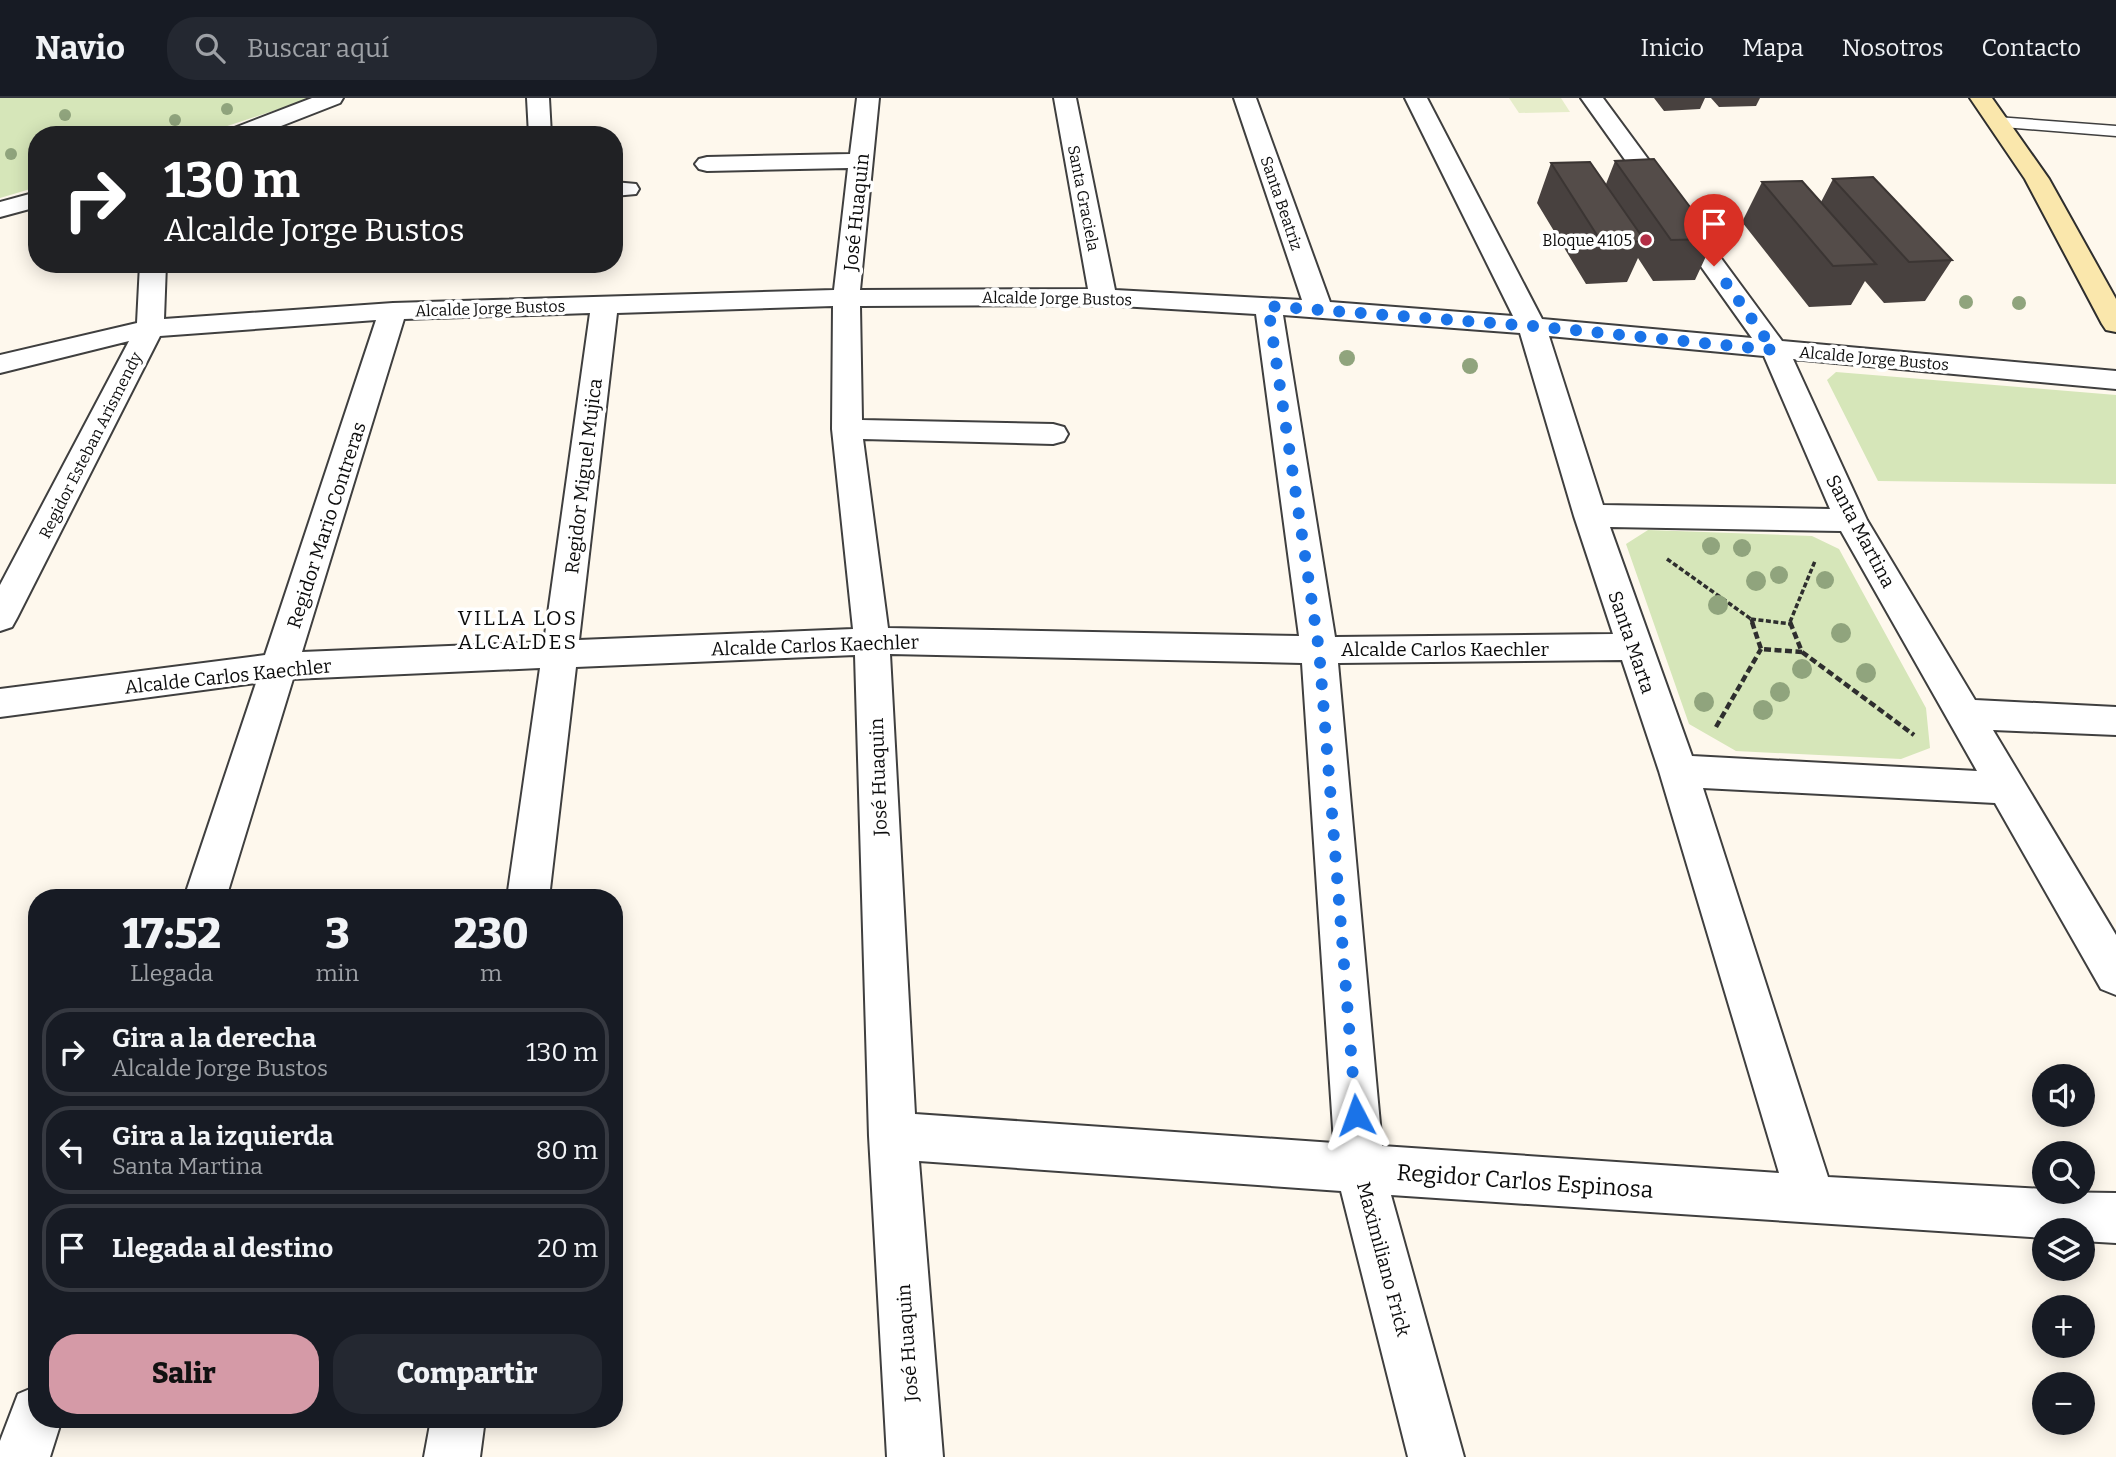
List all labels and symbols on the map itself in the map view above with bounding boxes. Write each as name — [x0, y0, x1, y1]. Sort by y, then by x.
street label: Santa Graciela — [1064, 144, 1103, 253]
street label: José Huaquin — [839, 152, 874, 273]
street label: Santa Beatriz — [1257, 154, 1307, 253]
pin — [1684, 194, 1744, 266]
place label: Bloque 4105 — [1542, 231, 1632, 250]
marker: Bloque 4105 — [1638, 232, 1654, 248]
street label: Alcalde Jorge Bustos — [982, 288, 1132, 309]
street label: Alcalde Jorge Bustos — [415, 296, 565, 321]
street label: Alcalde Jorge Bustos — [1798, 342, 1950, 375]
street label: Regidor Esteban Arismendy — [35, 348, 146, 542]
street label: Regidor Miguel Mujica — [560, 376, 607, 575]
street label: Regidor Mario Contreras — [282, 419, 371, 631]
street label: Santa Martina — [1821, 471, 1900, 592]
street label: Santa Marta — [1603, 588, 1660, 697]
district label: VILLA LOS ALCALDES — [458, 605, 578, 655]
street label: Alcalde Carlos Kaechler — [711, 630, 920, 661]
street label: Alcalde Carlos Kaechler — [1341, 638, 1550, 661]
street label: Alcalde Carlos Kaechler — [123, 654, 333, 699]
street label: José Huaquin — [865, 718, 892, 837]
position arrow — [1319, 1078, 1393, 1152]
street label: Regidor Carlos Espinosa — [1396, 1158, 1655, 1204]
street label: Maximiliano Frick — [1352, 1179, 1415, 1339]
street label: José Huaquin — [892, 1283, 923, 1404]

